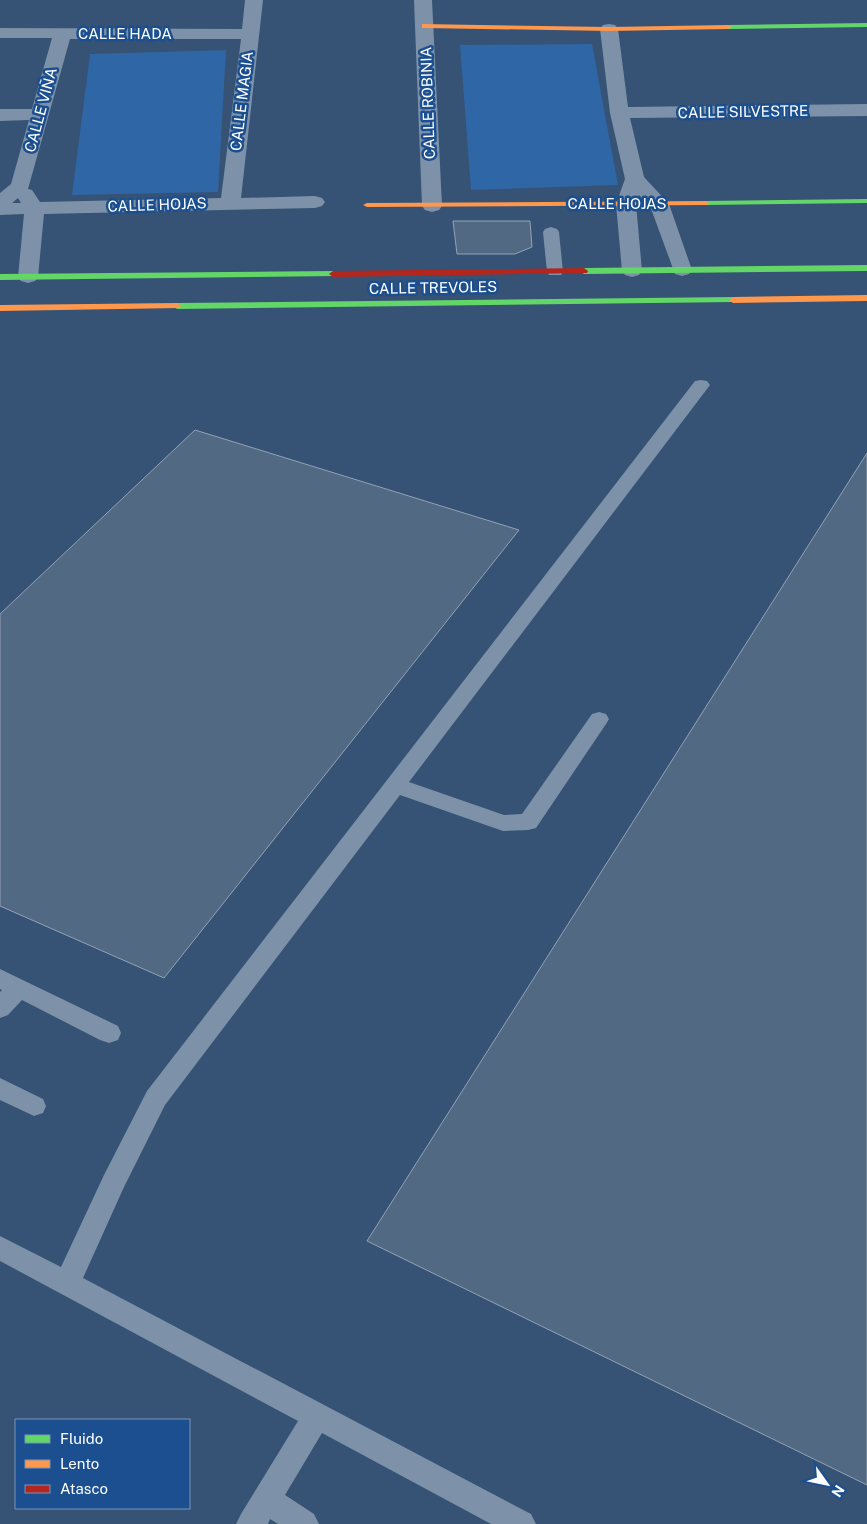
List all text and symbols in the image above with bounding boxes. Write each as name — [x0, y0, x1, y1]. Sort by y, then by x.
street label: CALLE HADA — [78, 25, 172, 42]
street label: CALLE ROBINIA — [417, 46, 438, 160]
street label: CALLE MAGIA — [227, 50, 256, 152]
street label: CALLE VIÑA — [21, 65, 60, 154]
street label: CALLE SILVESTRE — [678, 102, 808, 121]
street label: CALLE HOJAS — [107, 194, 207, 215]
street label: CALLE HOJAS — [567, 195, 667, 212]
street label: CALLE TREVOLES — [369, 278, 497, 297]
legend — [15, 1419, 190, 1509]
text: Fluido — [60, 1430, 103, 1447]
text: Lento — [60, 1455, 99, 1472]
north arrow — [802, 1459, 852, 1509]
text: Atasco — [60, 1480, 108, 1497]
text: N — [828, 1482, 848, 1500]

